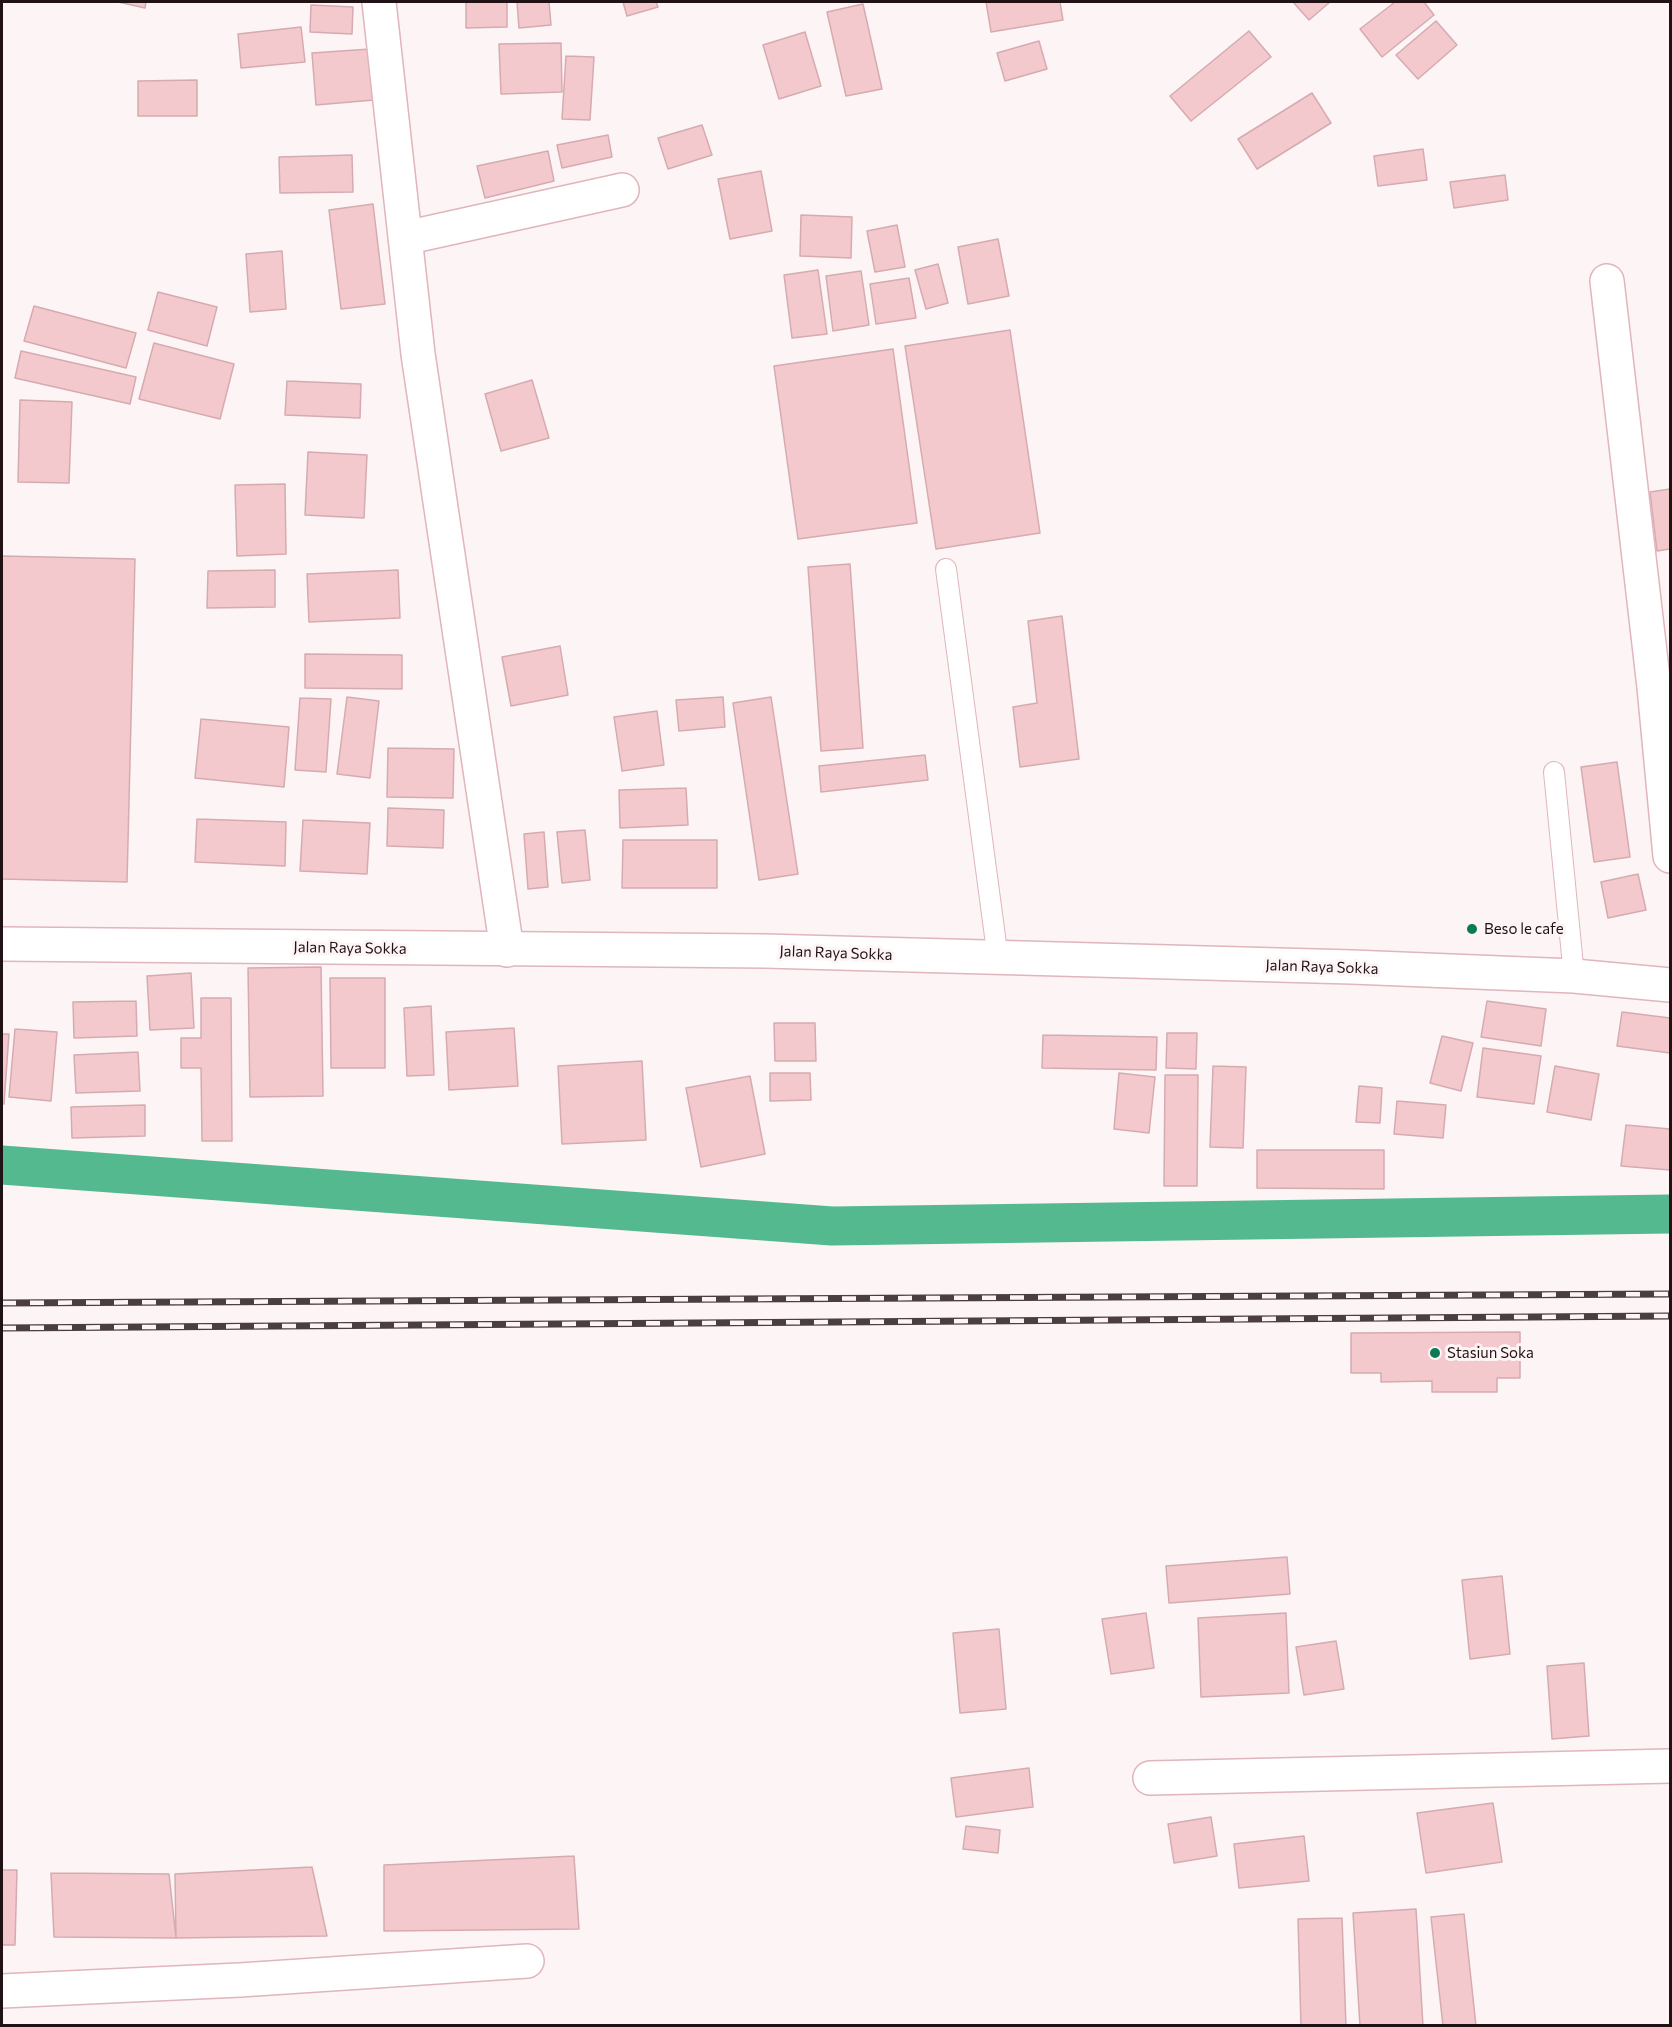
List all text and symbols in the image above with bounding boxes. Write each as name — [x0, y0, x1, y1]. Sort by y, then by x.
place label: Beso le cafe — [1484, 920, 1564, 938]
marker: Beso le cafe — [1465, 922, 1479, 936]
street label: Jalan Raya Sokka — [293, 938, 407, 958]
street label: Jalan Raya Sokka — [779, 942, 893, 964]
street label: Jalan Raya Sokka — [1265, 956, 1379, 978]
place label: Stasiun Soka — [1447, 1344, 1534, 1362]
marker: Stasiun Soka — [1428, 1346, 1442, 1360]

